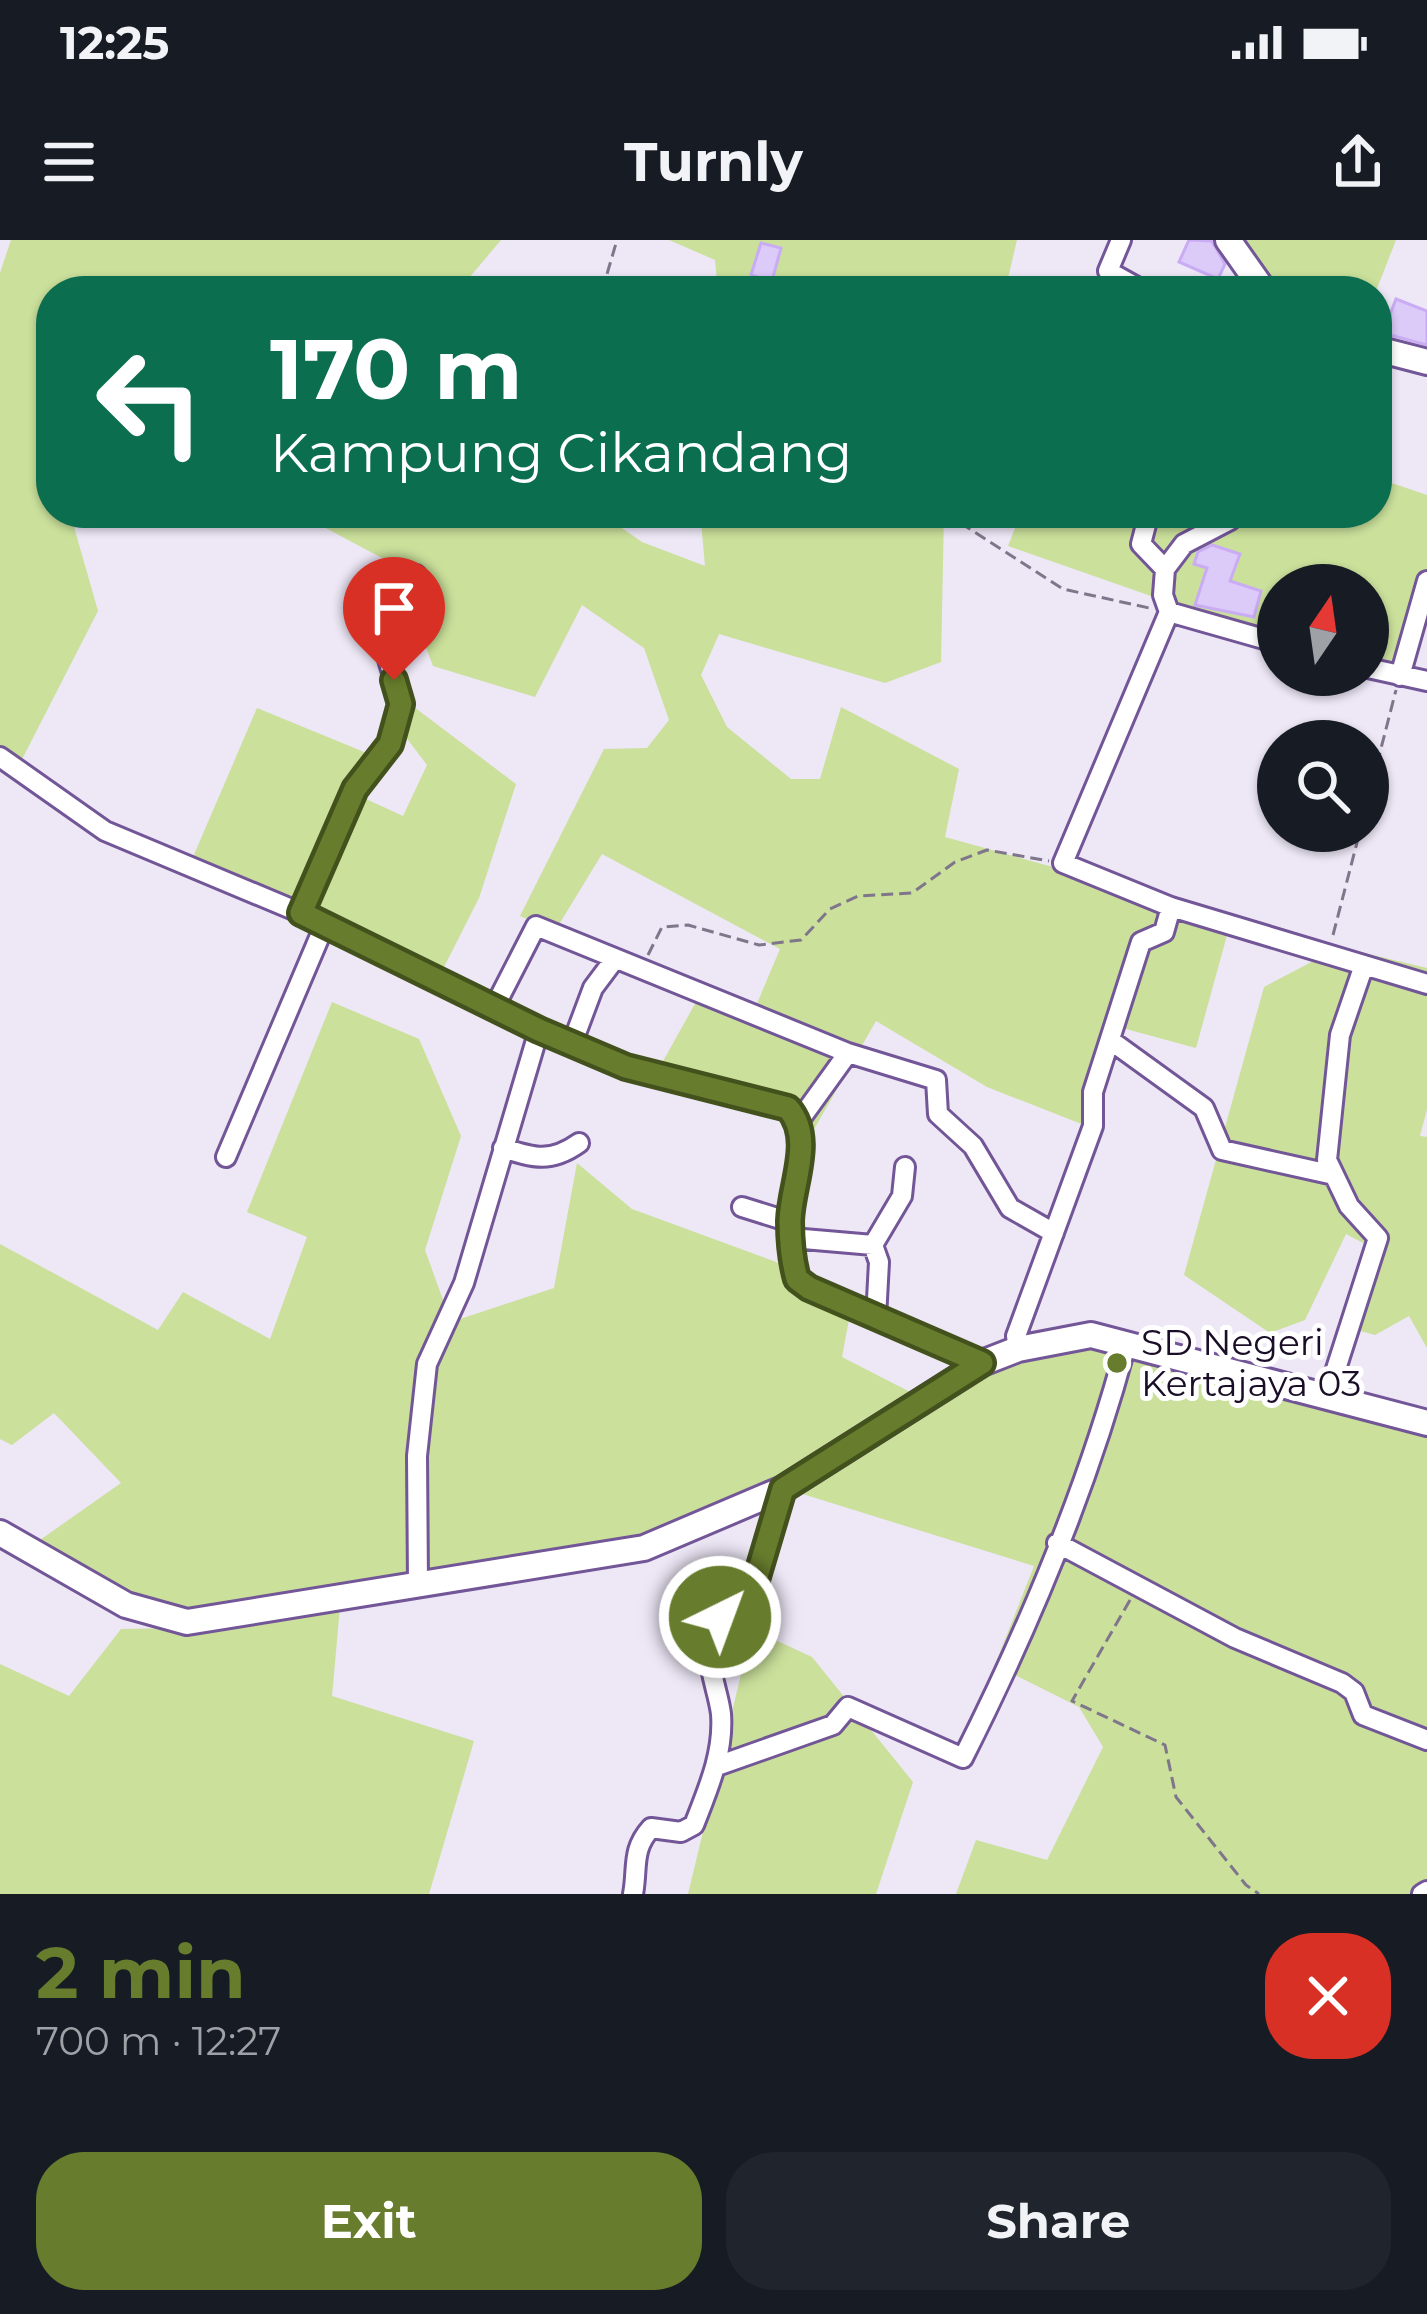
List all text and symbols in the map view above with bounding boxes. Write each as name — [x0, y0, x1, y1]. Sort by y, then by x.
text: 12:25 — [60, 15, 169, 70]
icon: menu — [36, 129, 102, 195]
text: Turnly — [624, 129, 803, 195]
icon: share — [1325, 129, 1391, 195]
text: 170 m — [270, 318, 522, 420]
icon: left — [72, 324, 228, 480]
text: Kampung Cikandang — [270, 420, 852, 486]
pin — [343, 557, 445, 680]
north arrow — [1257, 564, 1389, 696]
map controls — [1257, 564, 1389, 852]
icon: arrive — [361, 575, 427, 641]
button: search — [1257, 720, 1389, 852]
place label: SD Negeri Kertajaya 03 — [1141, 1320, 1361, 1405]
marker: SD Negeri Kertajaya 03 — [1104, 1350, 1130, 1376]
position arrow — [657, 1554, 783, 1680]
text: 2 min — [36, 1928, 246, 2016]
button: close — [1265, 1933, 1391, 2059]
text: 700 m · 12:27 — [36, 2017, 281, 2065]
button: Exit — [36, 2152, 702, 2290]
button: Share — [726, 2152, 1391, 2290]

